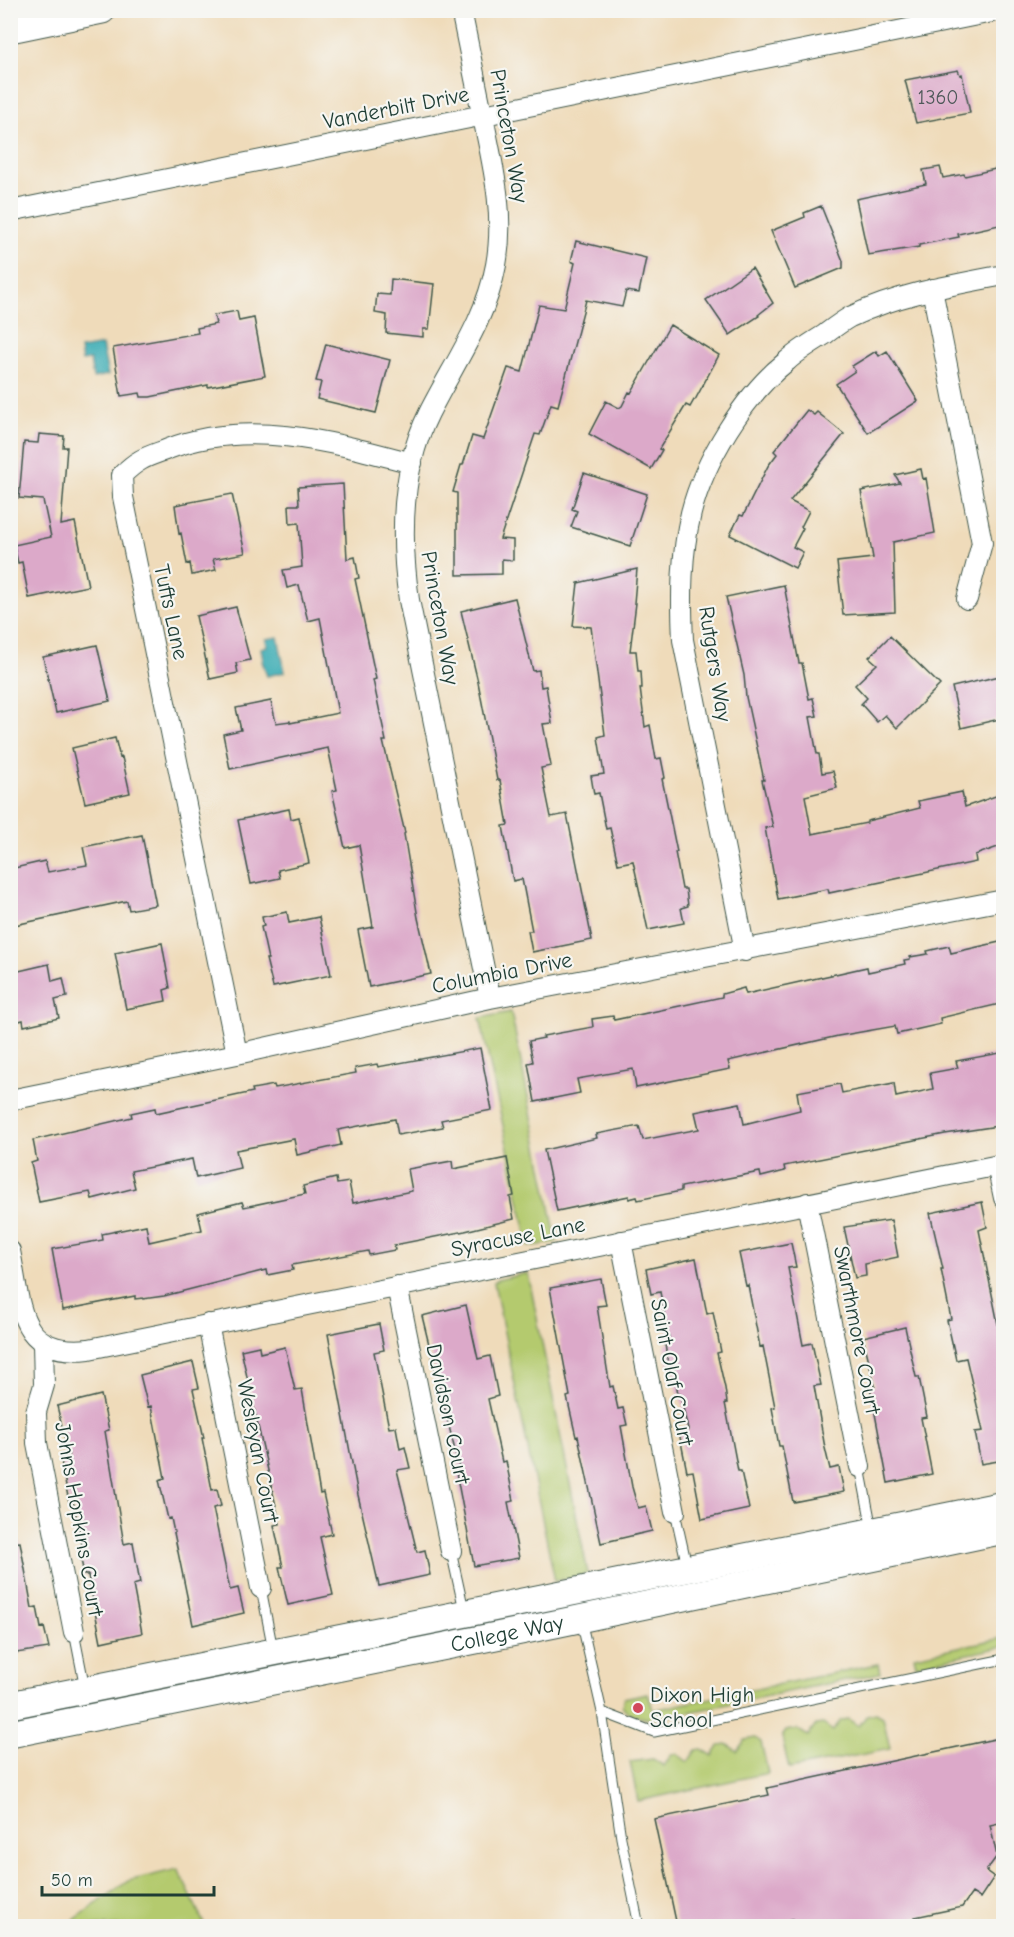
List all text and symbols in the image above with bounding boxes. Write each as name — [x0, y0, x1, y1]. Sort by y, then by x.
street label: Princeton Way — [484, 67, 534, 205]
street label: Vanderbilt Drive — [321, 81, 471, 135]
house number: 1360 — [917, 86, 959, 109]
street label: Princeton Way — [415, 549, 465, 687]
street label: Tufts Lane — [148, 562, 194, 662]
street label: Rutgers Way — [693, 604, 737, 724]
street label: Columbia Drive — [430, 947, 574, 999]
street label: Syracuse Lane — [449, 1211, 587, 1263]
street label: Swarthmore Court — [828, 1244, 886, 1417]
street label: Saint Olaf Court — [645, 1296, 699, 1449]
street label: Davidson Court — [420, 1342, 476, 1487]
street label: Wesleyan Court — [231, 1377, 285, 1526]
street label: Johns Hopkins Court — [49, 1420, 109, 1619]
street label: College Way — [448, 1610, 566, 1658]
place label: Dixon High School — [650, 1682, 754, 1733]
marker: Dixon High School — [631, 1701, 645, 1715]
scale bar — [42, 1859, 214, 1897]
text: 50 m — [51, 1870, 93, 1891]

